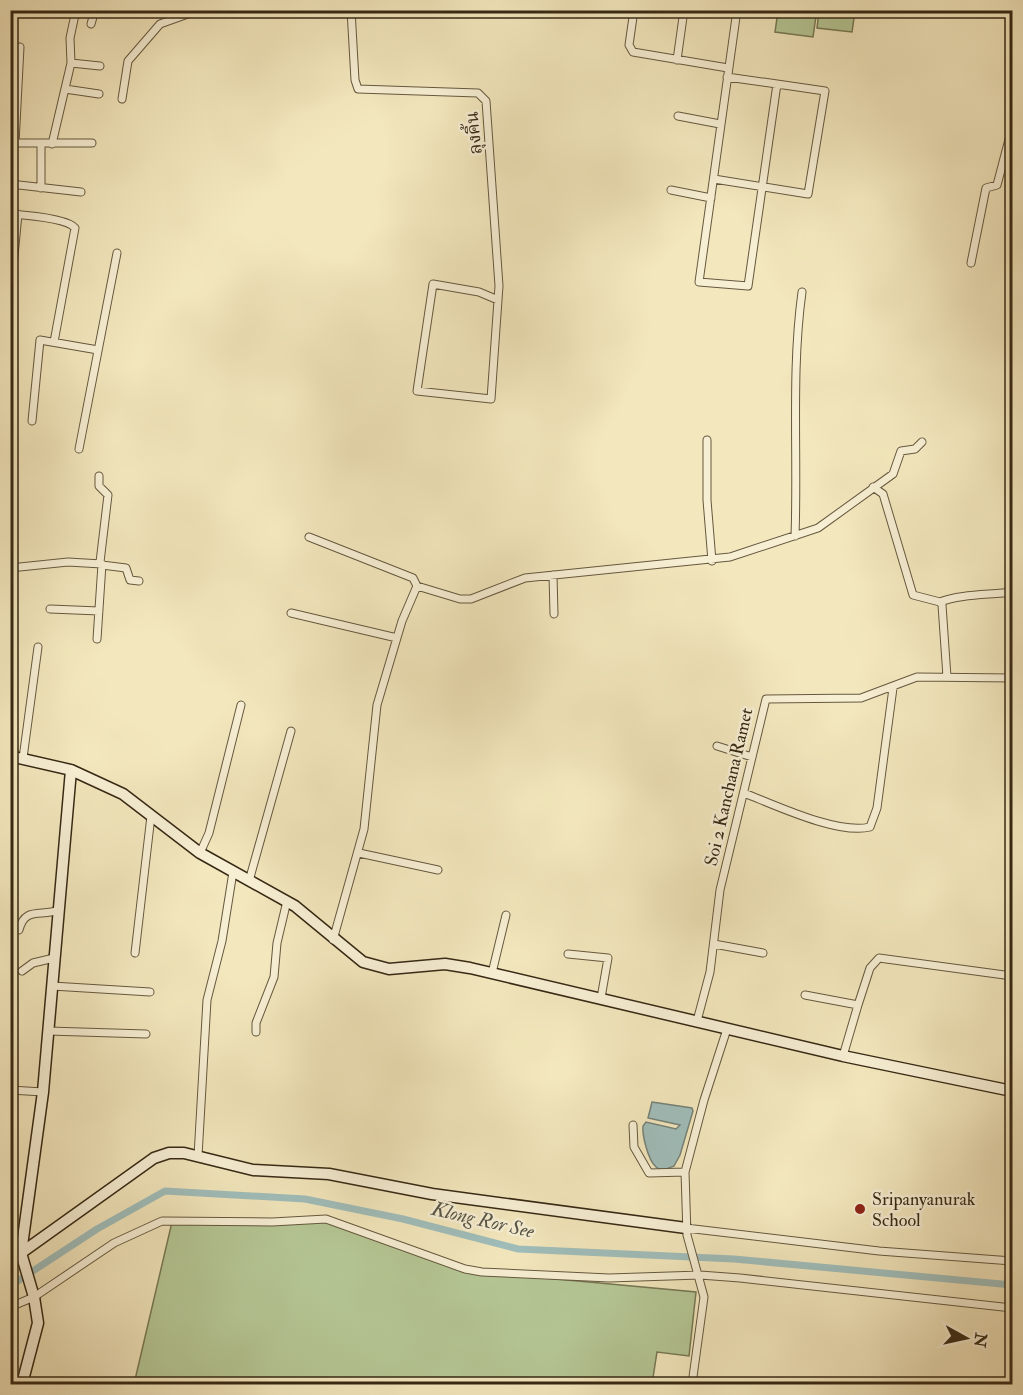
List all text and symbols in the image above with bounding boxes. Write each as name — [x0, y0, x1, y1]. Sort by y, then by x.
street label: ลุงคิ้น — [458, 110, 488, 156]
street label: Soi 2 Kanchana Ramet — [700, 706, 758, 868]
place label: Sripanyanurak School — [872, 1188, 976, 1232]
water label: Klong Ror See — [428, 1196, 537, 1244]
marker: Sripanyanurak School — [853, 1202, 867, 1216]
north arrow — [936, 1308, 996, 1368]
text: N — [969, 1330, 991, 1349]

